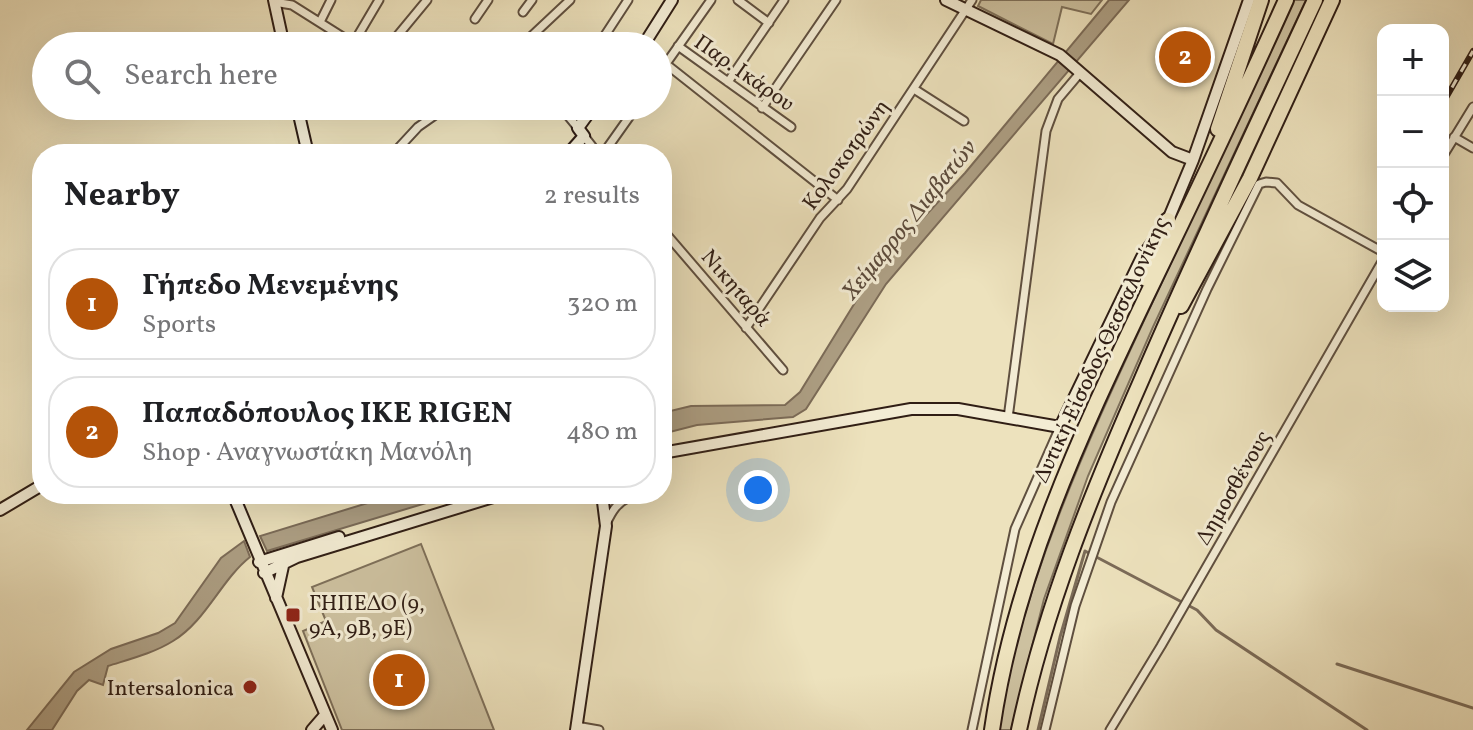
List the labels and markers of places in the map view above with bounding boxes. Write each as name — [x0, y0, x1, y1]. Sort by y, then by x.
pin: 2 — [1159, 27, 1211, 87]
place label: ΓΗΠΕΔΟ (9, 9Α, 9Β, 9Ε) — [309, 589, 425, 645]
marker: ΓΗΠΕΔΟ (9, 9Α, 9Β, 9Ε) — [284, 606, 302, 624]
pin: 1 — [373, 650, 425, 710]
place label: Intersalonica — [107, 674, 234, 705]
marker: Intersalonica — [241, 678, 259, 696]

